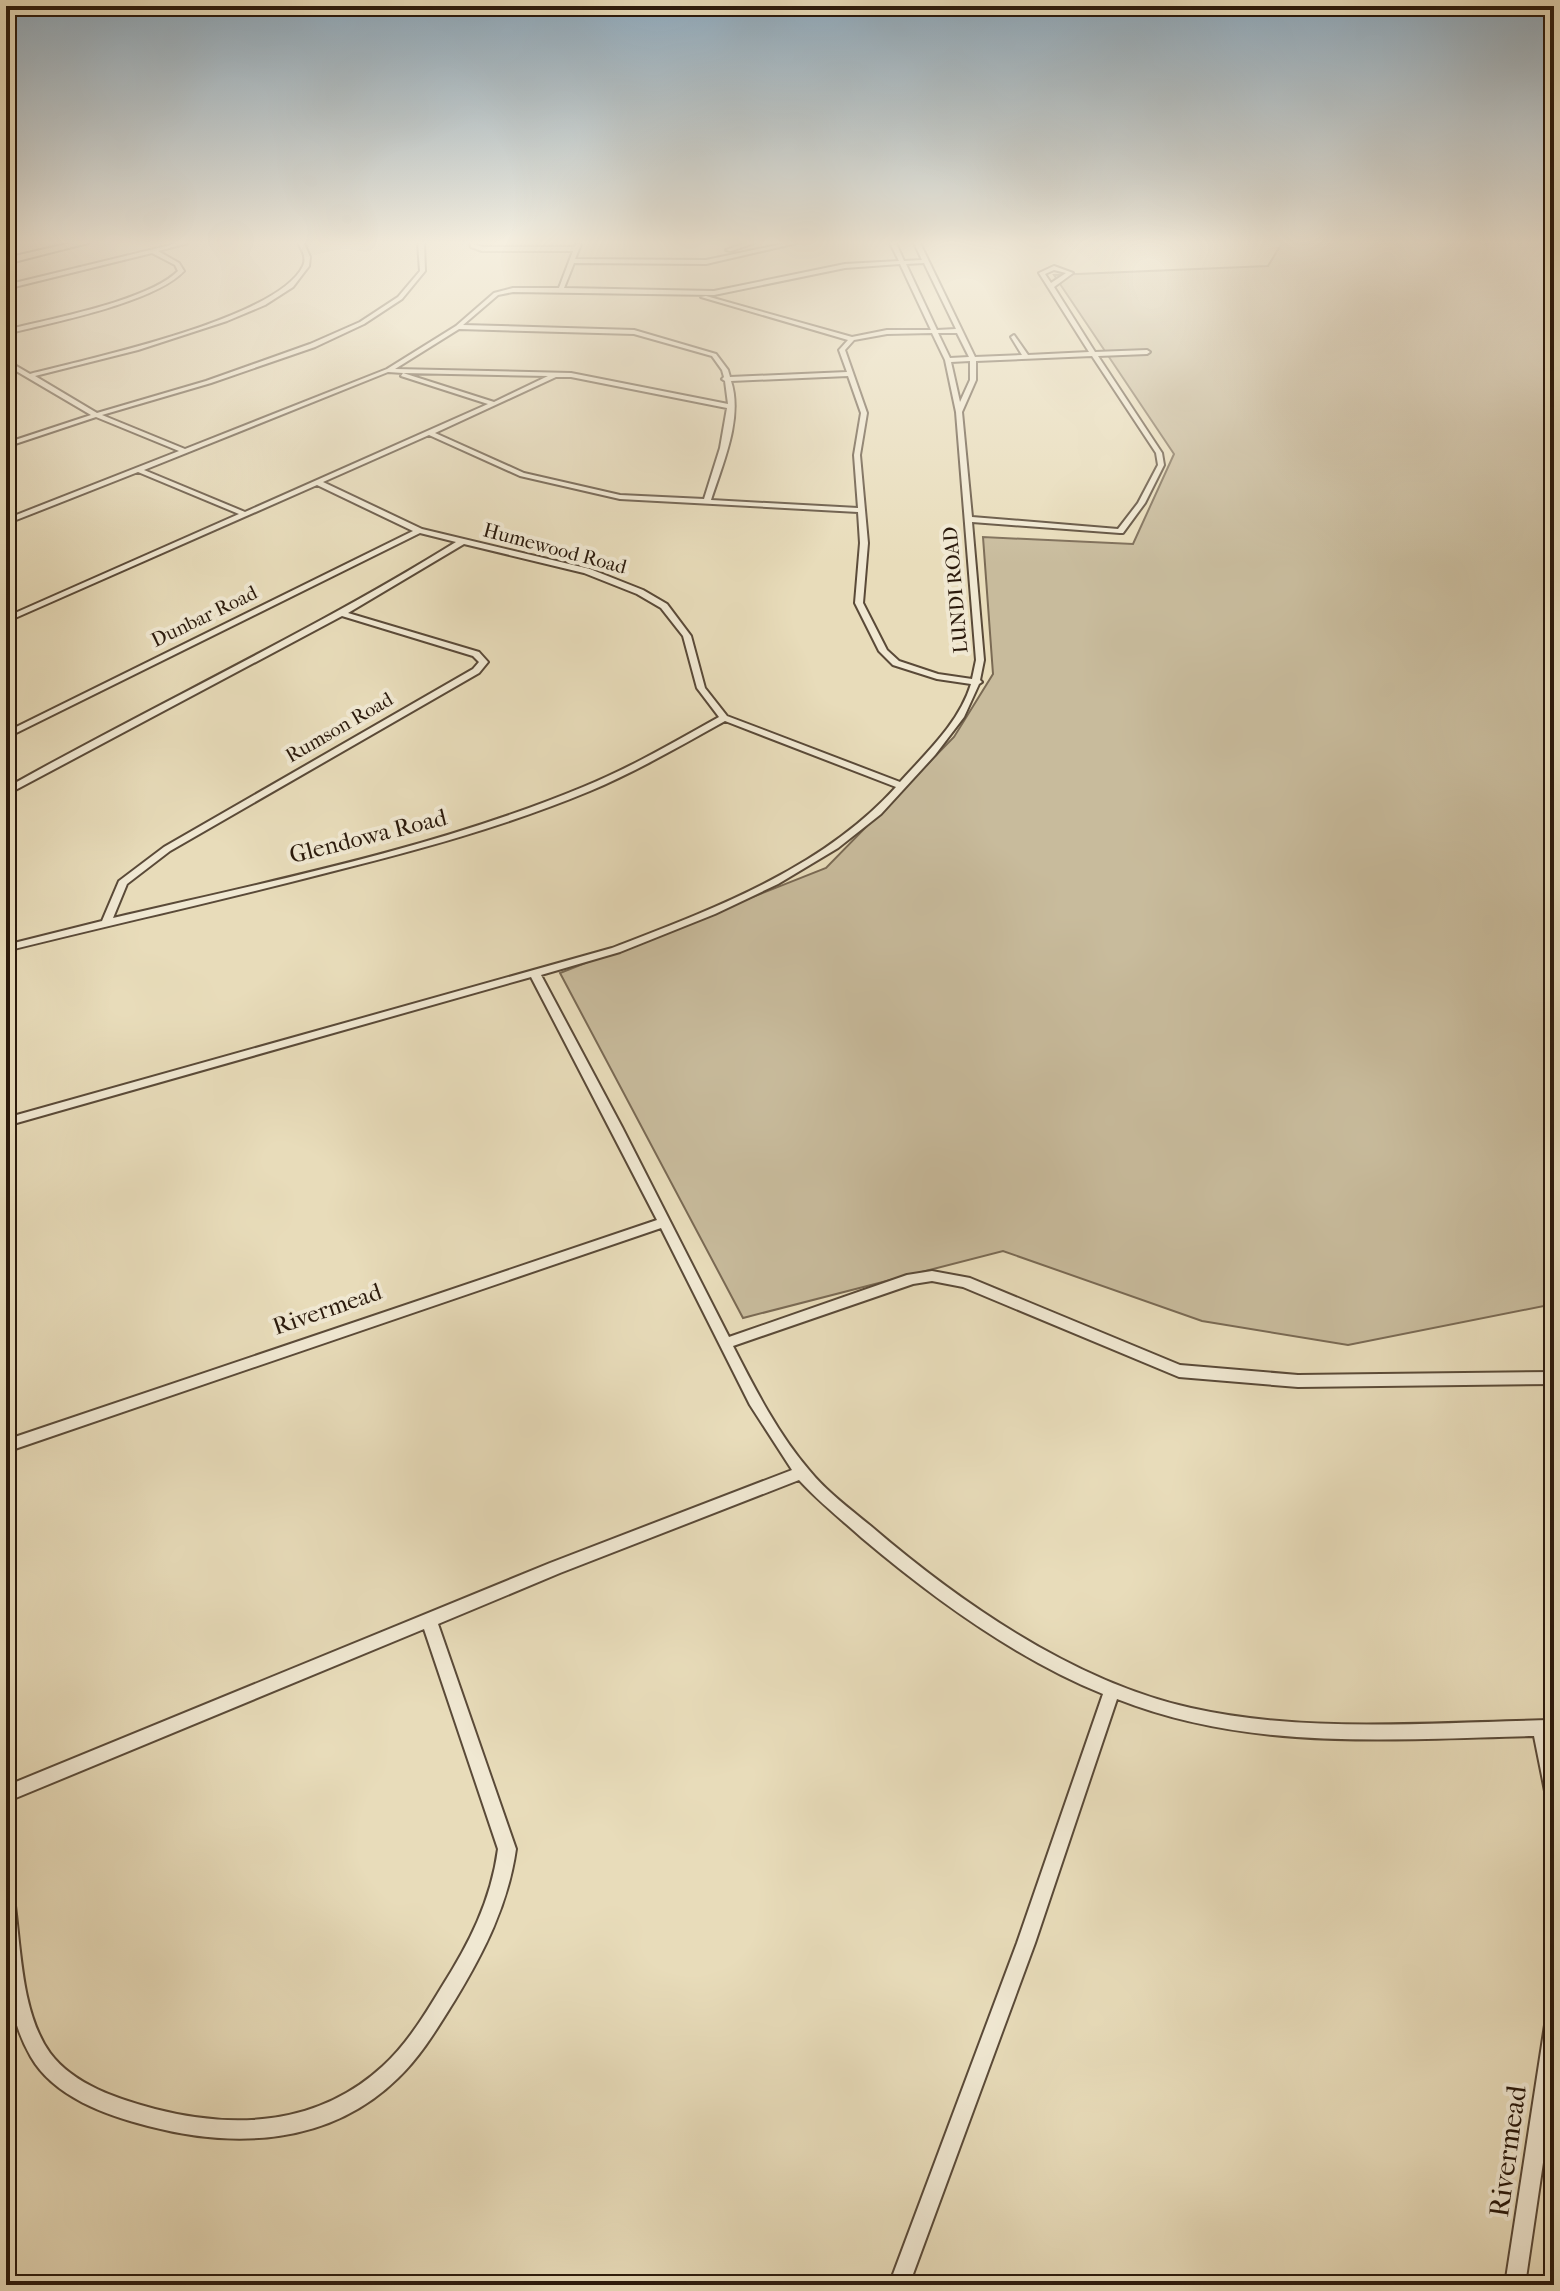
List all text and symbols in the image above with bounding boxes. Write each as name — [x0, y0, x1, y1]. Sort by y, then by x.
street label: Humewood Road — [481, 518, 630, 579]
street label: LUNDI ROAD — [938, 526, 972, 654]
street label: Dunbar Road — [147, 580, 262, 652]
street label: Rumson Road — [282, 687, 398, 767]
street label: Glendowa Road — [286, 803, 450, 869]
street label: Rivermead — [269, 1277, 386, 1341]
street label: Rivermead — [1482, 2082, 1533, 2219]

